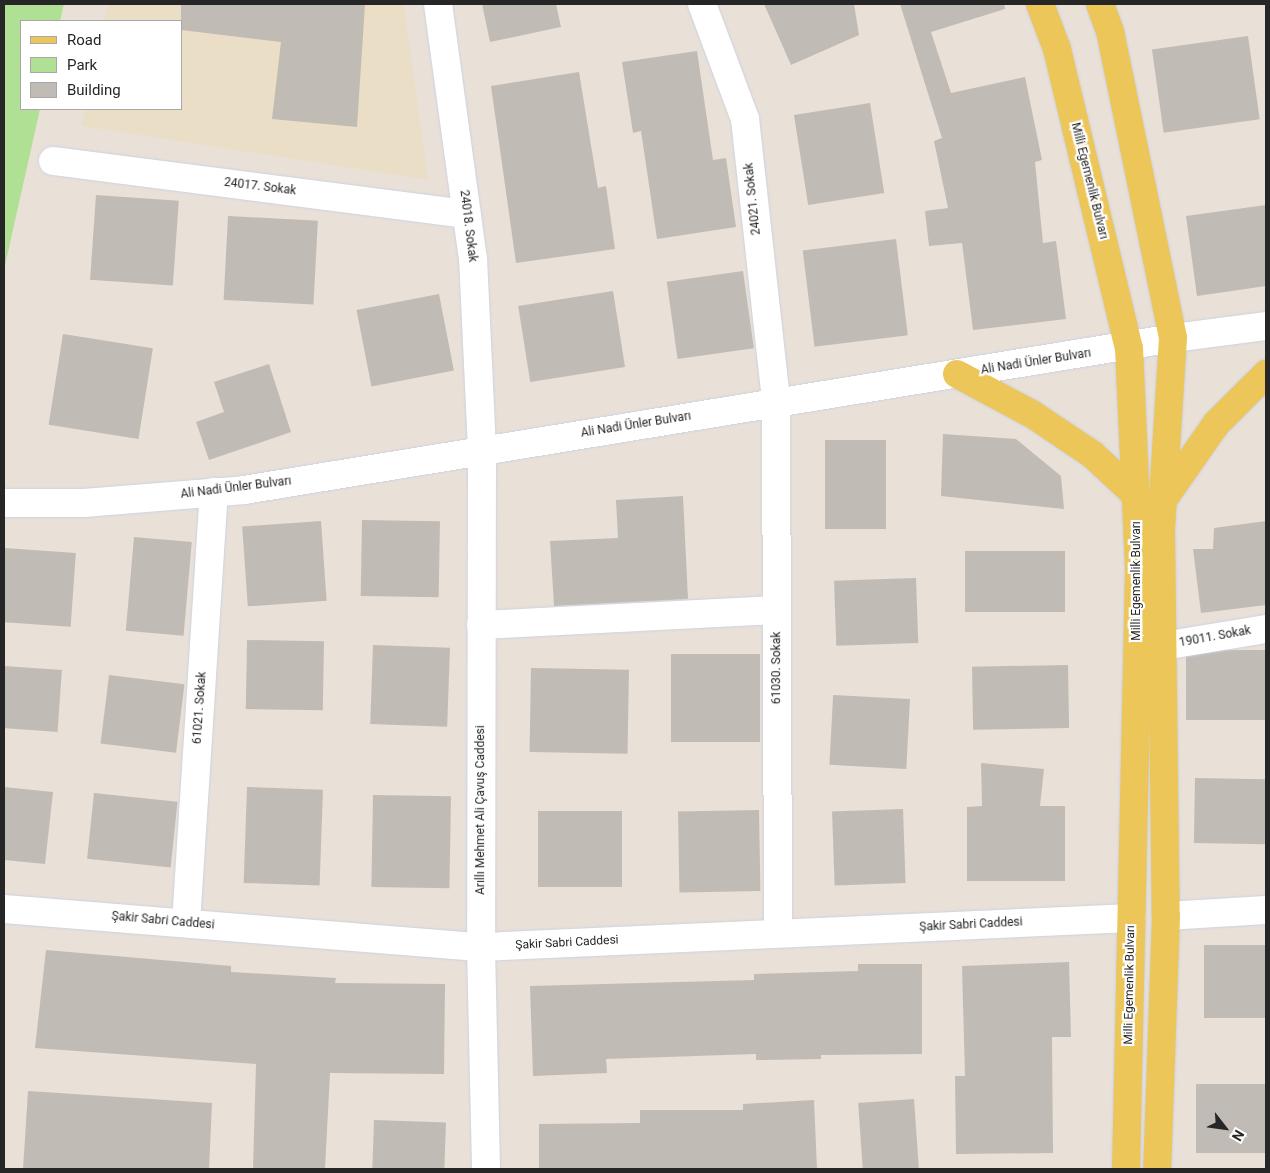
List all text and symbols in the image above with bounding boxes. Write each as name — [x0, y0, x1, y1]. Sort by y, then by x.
legend — [20, 20, 182, 110]
text: Road — [67, 31, 101, 49]
text: Park — [67, 56, 97, 74]
text: Building — [67, 81, 121, 99]
street label: Milli Egemenlik Bulvarı — [1068, 121, 1110, 241]
street label: 24021. Sokak — [742, 162, 764, 236]
street label: 24017. Sokak — [223, 175, 297, 199]
street label: 24018. Sokak — [456, 189, 480, 263]
street label: Ali Nadi Ünler Bulvarı — [980, 346, 1092, 378]
street label: Ali Nadi Ünler Bulvarı — [580, 409, 692, 441]
street label: Ali Nadi Ünler Bulvarı — [180, 474, 292, 502]
street label: Milli Egemenlik Bulvarı — [1130, 521, 1144, 641]
street label: 19011. Sokak — [1178, 624, 1252, 650]
street label: 61030. Sokak — [770, 632, 784, 704]
street label: 61021. Sokak — [190, 671, 210, 745]
street label: Arıllı Mehmet Ali Çavuş Caddesi — [474, 725, 488, 895]
street label: Şakir Sabri Caddesi — [111, 909, 215, 933]
street label: Şakir Sabri Caddesi — [919, 915, 1023, 935]
street label: Milli Egemenlik Bulvarı — [1122, 925, 1138, 1045]
street label: Şakir Sabri Caddesi — [515, 933, 619, 953]
north arrow — [1200, 1103, 1250, 1153]
text: N — [1229, 1127, 1247, 1144]

